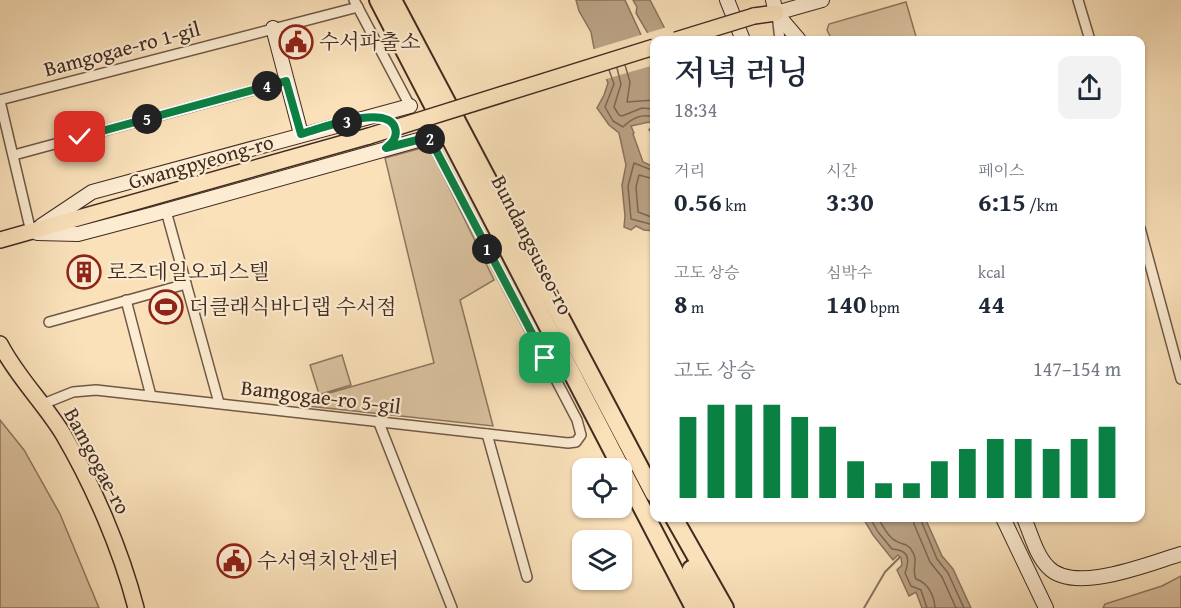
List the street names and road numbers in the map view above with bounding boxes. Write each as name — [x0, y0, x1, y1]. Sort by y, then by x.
street label: Bamgogae-ro 1-gil — [40, 13, 204, 84]
street label: Gwangpyeong-ro — [125, 126, 277, 197]
street label: Bundangsuseo-ro — [484, 169, 581, 320]
street label: Bamgogae-ro 5-gil — [239, 371, 403, 422]
street label: Bamgogae-ro — [56, 402, 139, 520]

